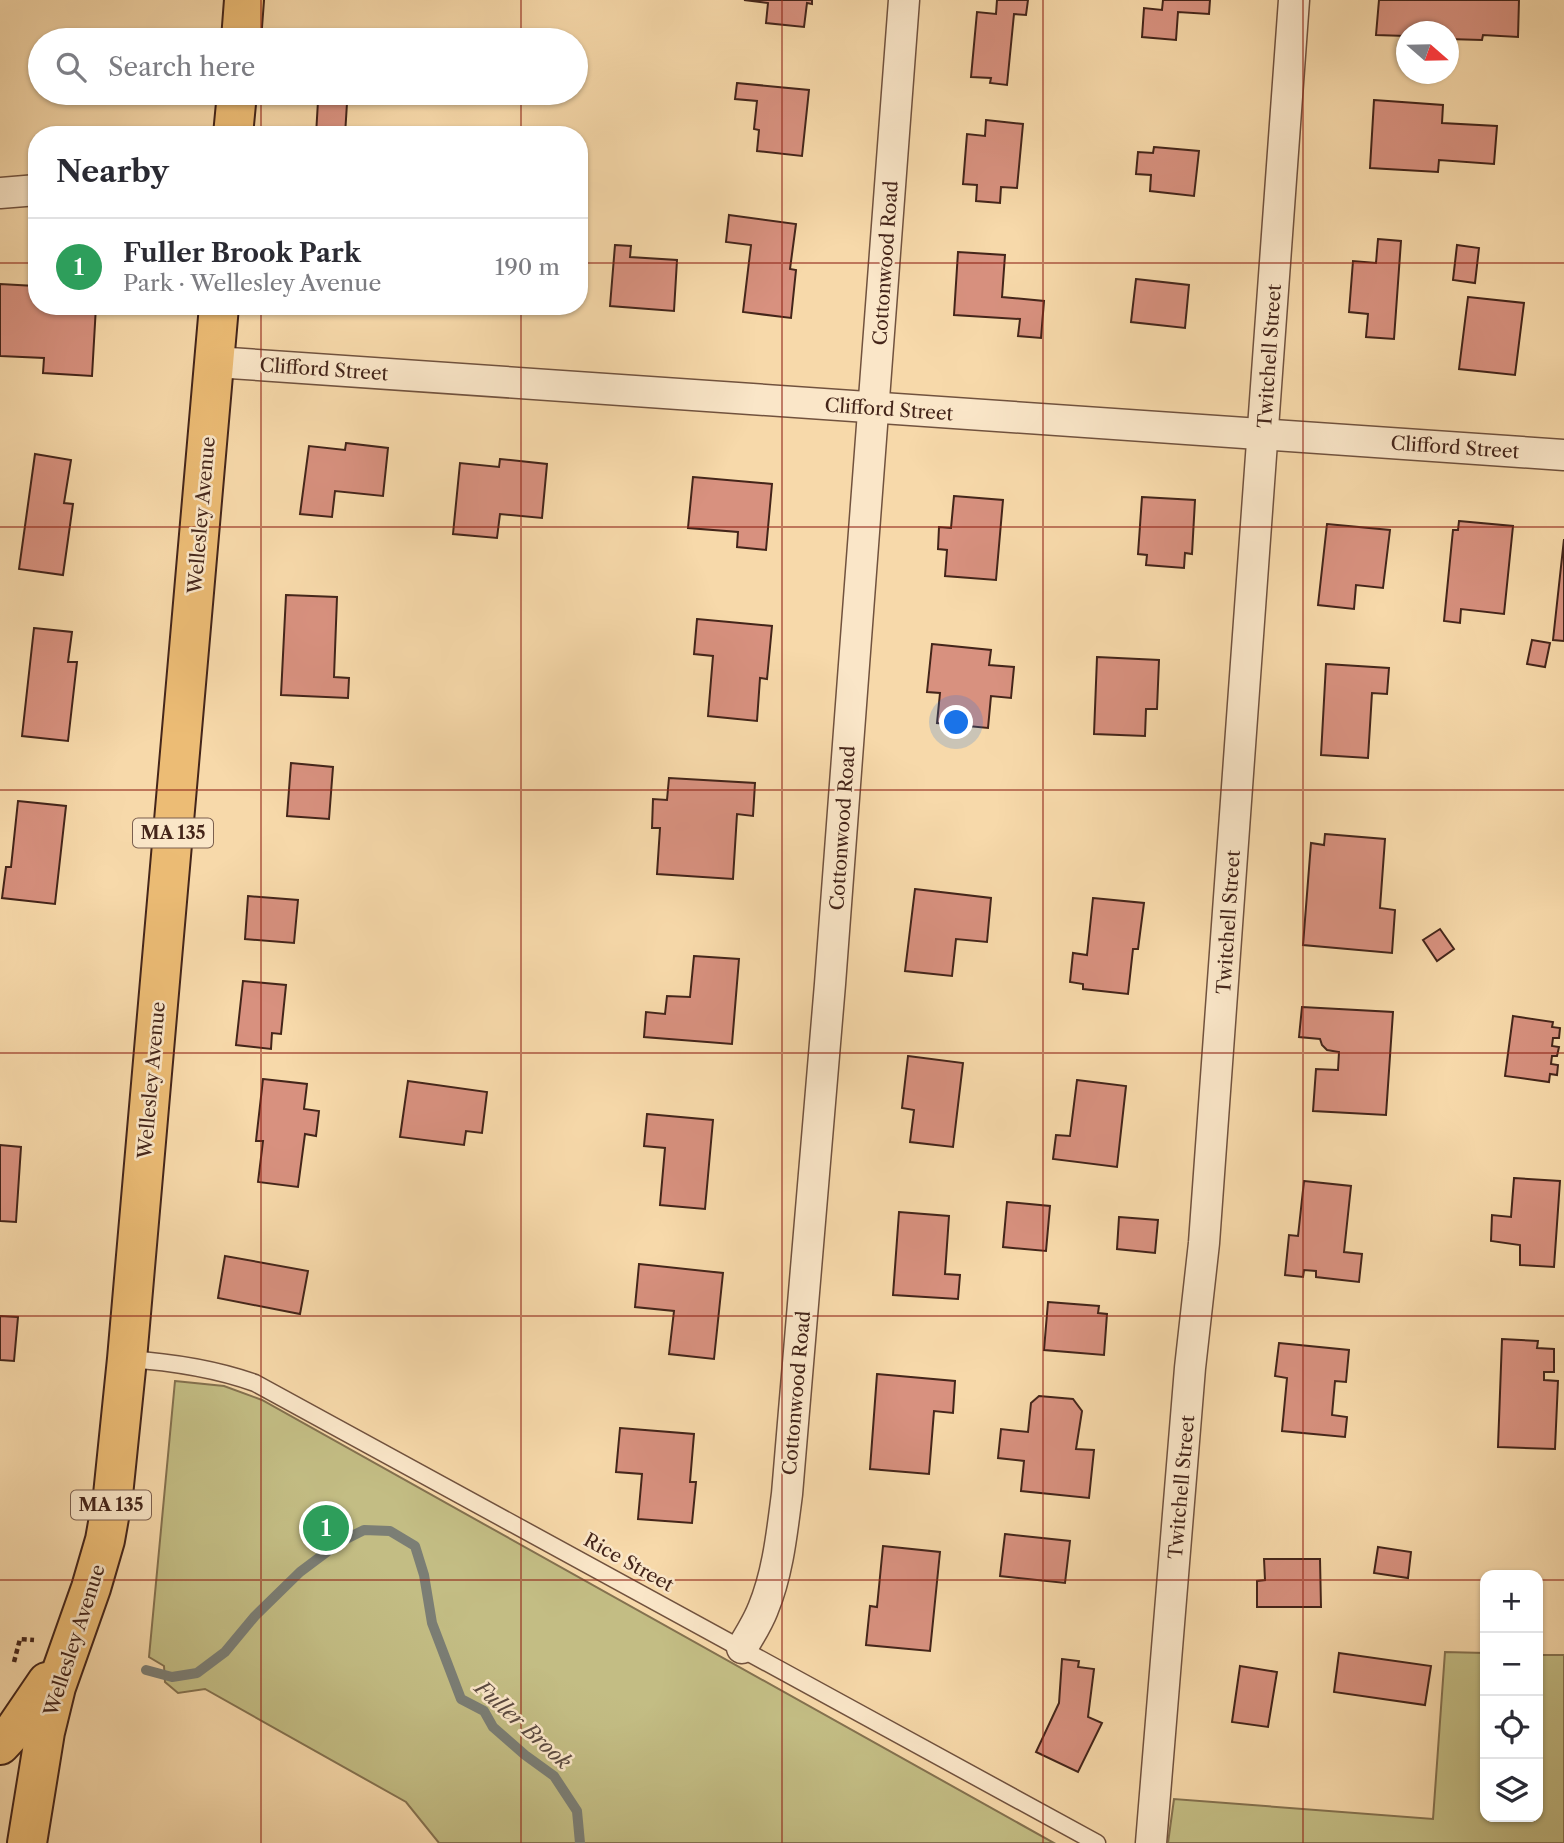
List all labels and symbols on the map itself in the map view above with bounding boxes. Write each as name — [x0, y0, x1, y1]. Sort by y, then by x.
north arrow — [1396, 21, 1459, 84]
street label: Cottonwood Road — [868, 180, 903, 346]
street label: Twitchell Street — [1253, 283, 1286, 429]
street label: Clifford Street — [259, 354, 389, 385]
street label: Clifford Street — [824, 394, 954, 425]
street label: Clifford Street — [1390, 432, 1520, 463]
street label: Wellesley Avenue — [183, 435, 220, 596]
your location — [939, 705, 973, 739]
street label: Cottonwood Road — [825, 745, 860, 911]
road number: MA 135 — [133, 818, 213, 848]
street label: Twitchell Street — [1212, 849, 1245, 995]
street label: Wellesley Avenue — [133, 1000, 170, 1161]
street label: Cottonwood Road — [778, 1309, 815, 1476]
street label: Twitchell Street — [1164, 1414, 1199, 1560]
road number: MA 135 — [71, 1490, 151, 1520]
pin: 1 — [303, 1502, 349, 1554]
street label: Rice Street — [580, 1528, 678, 1597]
street label: Wellesley Avenue — [39, 1562, 110, 1720]
water label: Fuller Brook — [469, 1674, 577, 1774]

